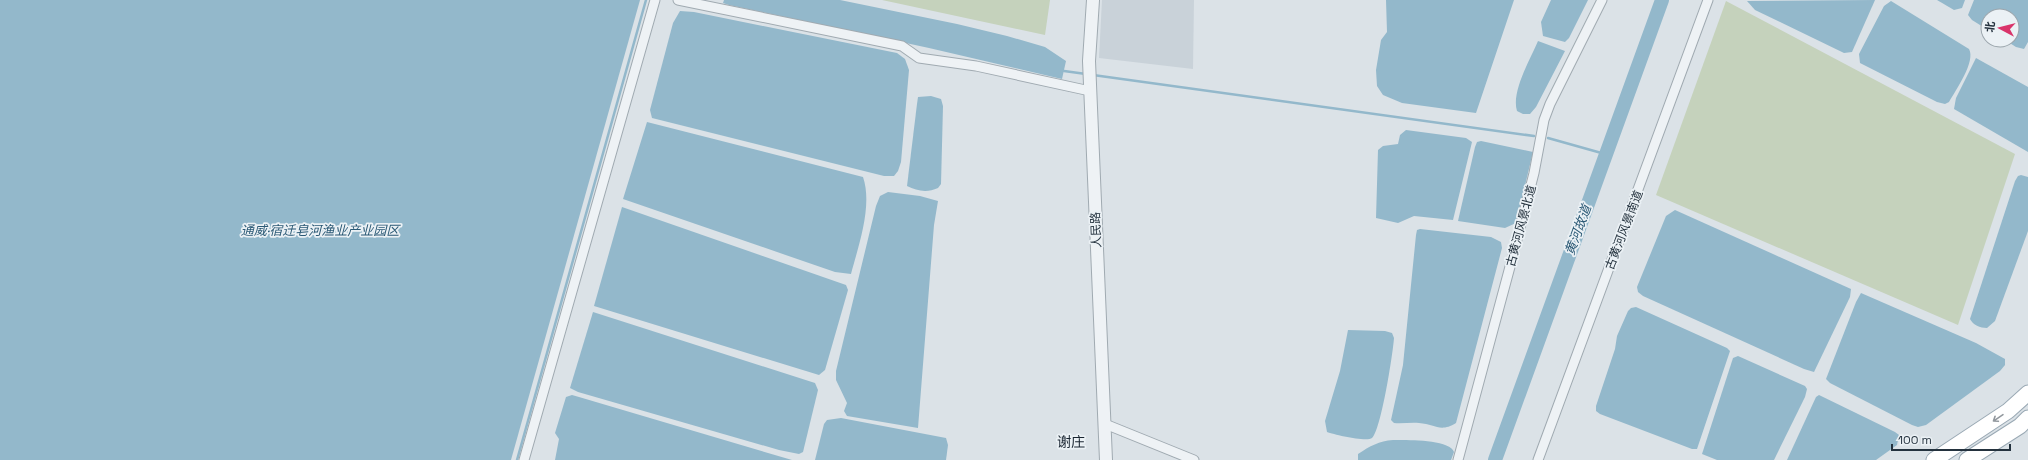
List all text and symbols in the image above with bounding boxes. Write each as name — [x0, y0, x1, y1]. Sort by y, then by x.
north arrow — [1980, 8, 2020, 48]
text: 北 — [1982, 20, 1998, 33]
street label: 古黄河风景北道 — [1502, 183, 1540, 269]
street label: 古黄河风景南道 — [1601, 188, 1647, 272]
water label: 黄河故道 — [1561, 201, 1596, 257]
street label: 人民路 — [1087, 212, 1105, 248]
water label: 通威·宿迁皂河渔业产业园区 — [241, 222, 401, 239]
one-way arrow — [1993, 414, 2004, 422]
scale bar — [1892, 426, 2010, 452]
text: 100 m — [1898, 432, 1932, 448]
district label: 谢庄 — [1057, 433, 1085, 451]

